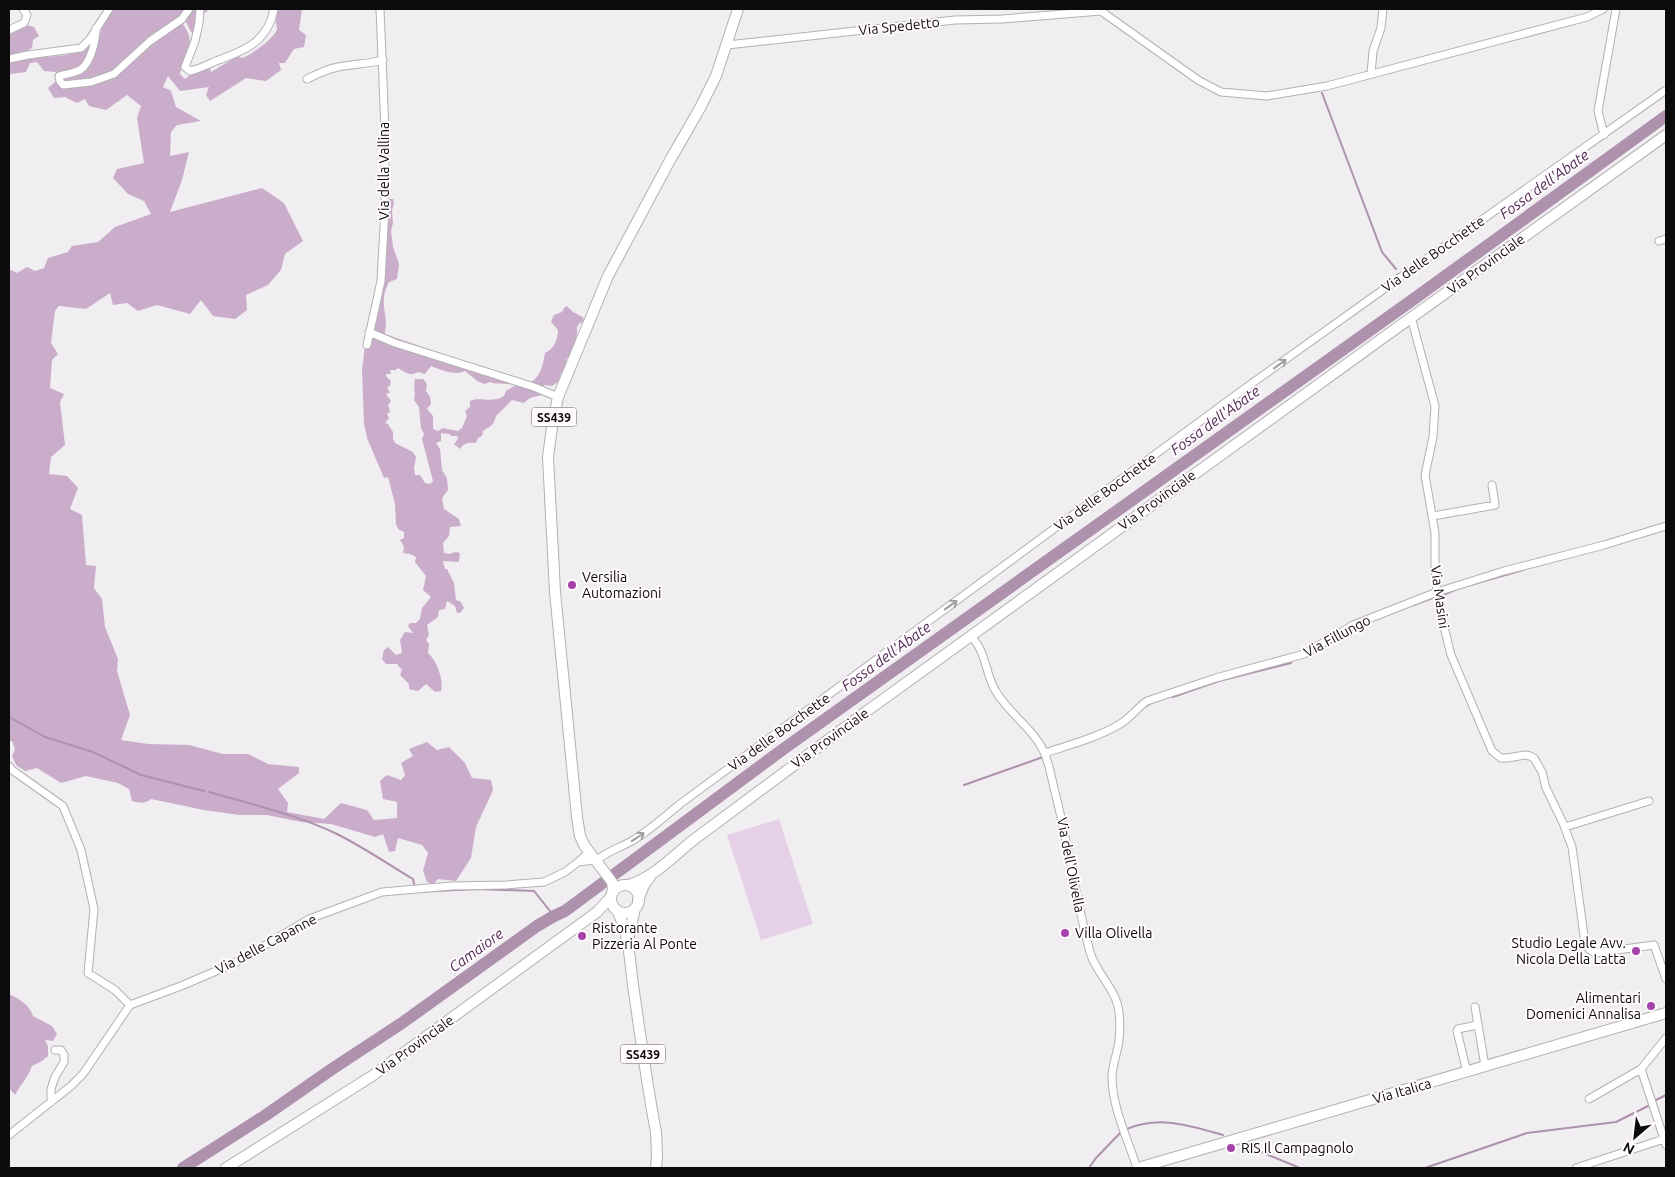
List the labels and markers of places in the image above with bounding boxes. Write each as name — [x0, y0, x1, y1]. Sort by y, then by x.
place label: Versilia Automazioni — [582, 569, 661, 601]
marker: Versilia Automazioni — [566, 579, 578, 591]
place label: Ristorante Pizzeria Al Ponte — [592, 920, 697, 952]
place label: Villa Olivella — [1075, 925, 1153, 941]
marker: Villa Olivella — [1059, 927, 1071, 939]
marker: Ristorante Pizzeria Al Ponte — [576, 930, 588, 942]
place label: Studio Legale Avv. Nicola Della Latta — [1512, 935, 1626, 967]
marker: Studio Legale Avv. Nicola Della Latta — [1630, 945, 1642, 957]
place label: Alimentari Domenici Annalisa — [1526, 990, 1641, 1022]
marker: Alimentari Domenici Annalisa — [1645, 1000, 1657, 1012]
place label: RIS Il Campagnolo — [1241, 1140, 1354, 1156]
marker: RIS Il Campagnolo — [1225, 1142, 1237, 1154]

